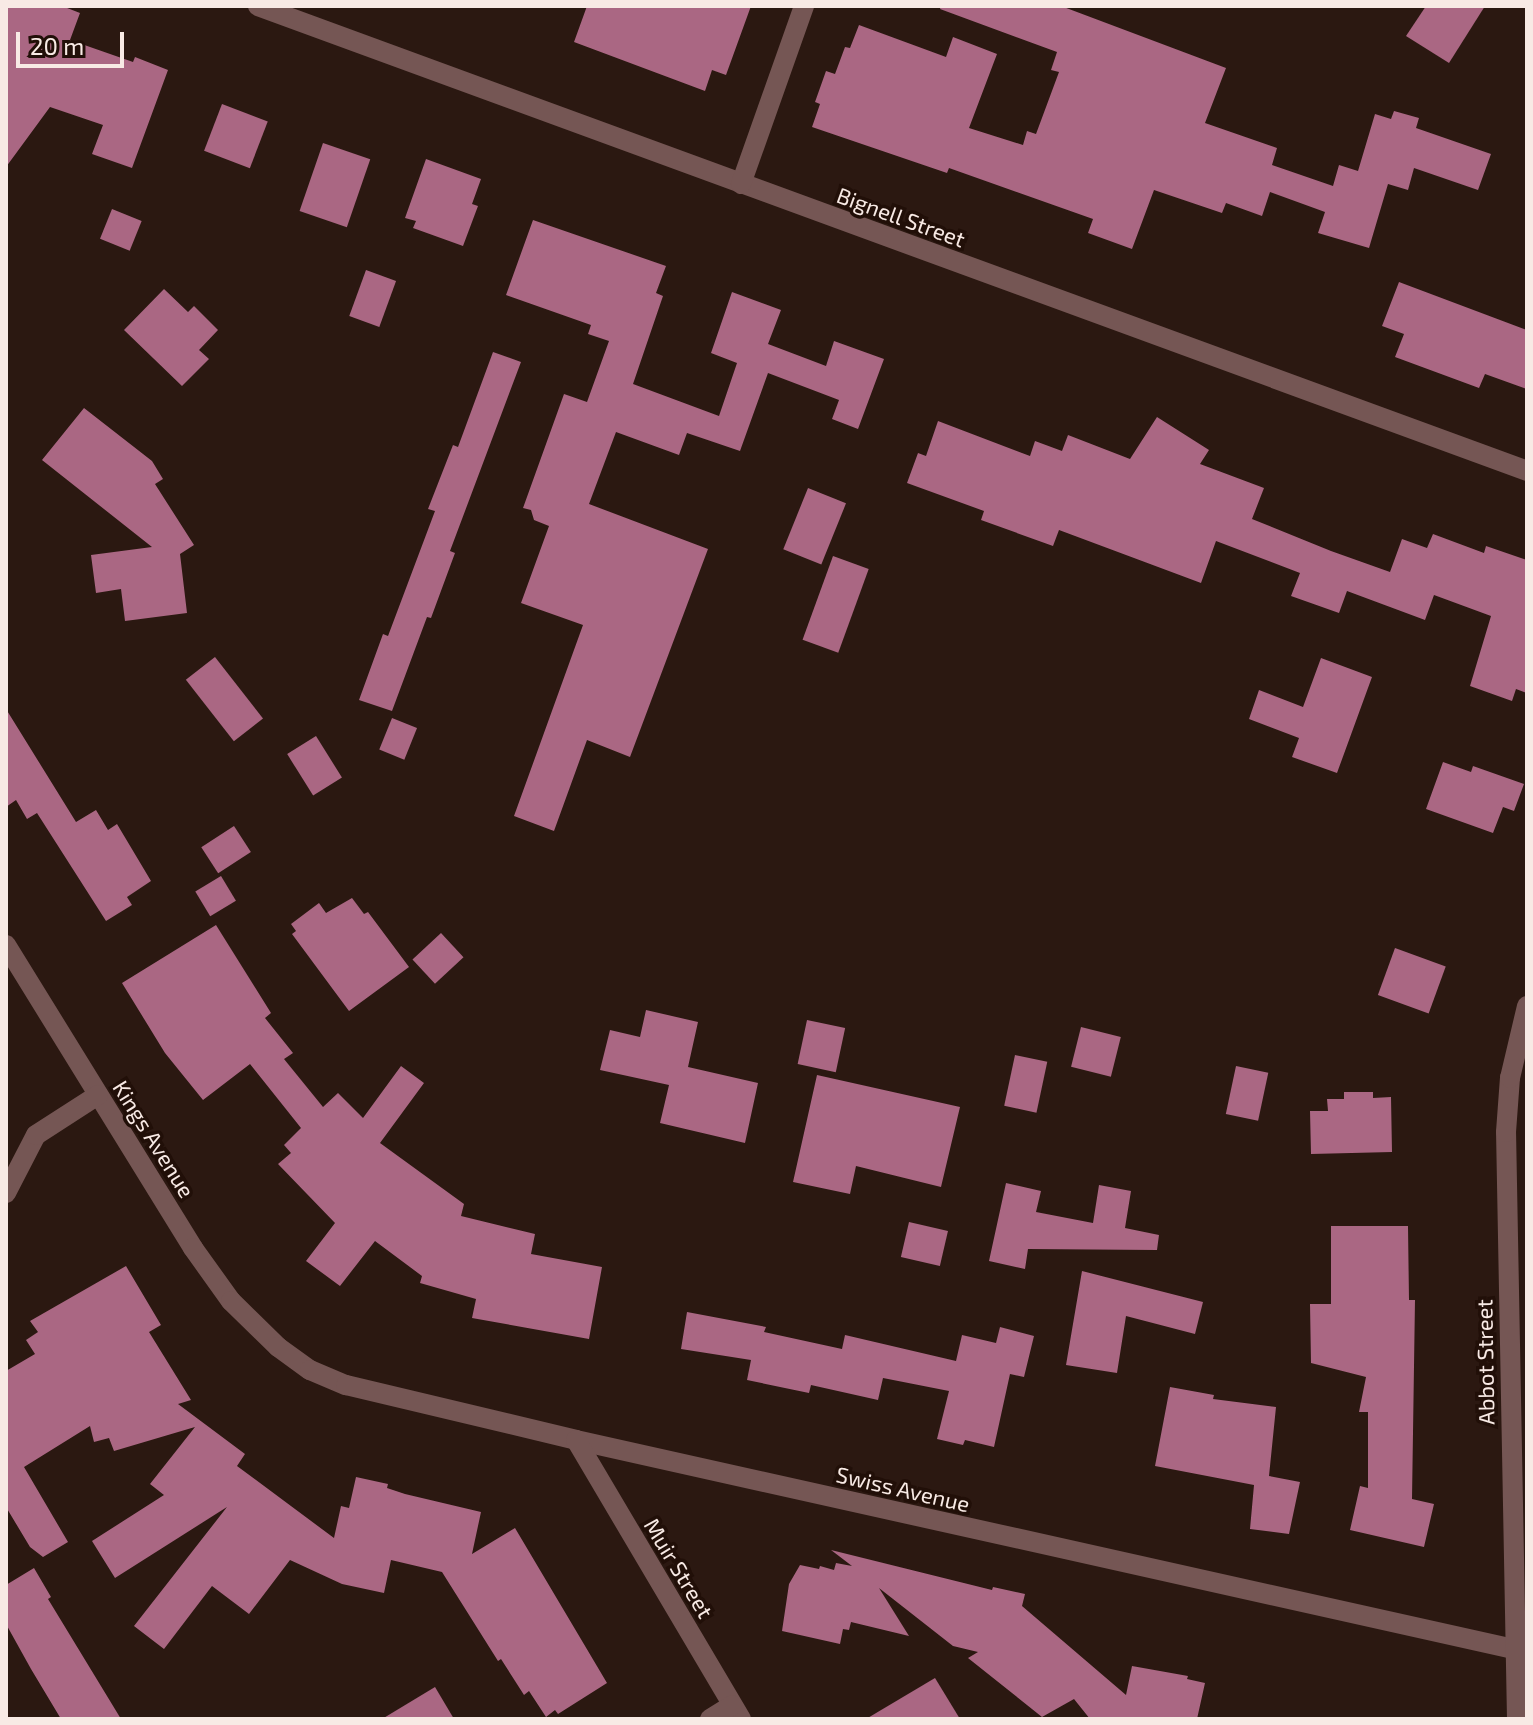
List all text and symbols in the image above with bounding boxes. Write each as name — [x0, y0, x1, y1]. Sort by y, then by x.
scale bar — [20, 16, 128, 66]
text: 20 m — [30, 31, 84, 60]
street label: Bignell Street — [833, 181, 969, 253]
street label: Kings Avenue — [107, 1075, 201, 1203]
street label: Abbot Street — [1471, 1299, 1499, 1425]
street label: Swiss Avenue — [833, 1461, 973, 1517]
street label: Muir Street — [639, 1513, 719, 1623]

